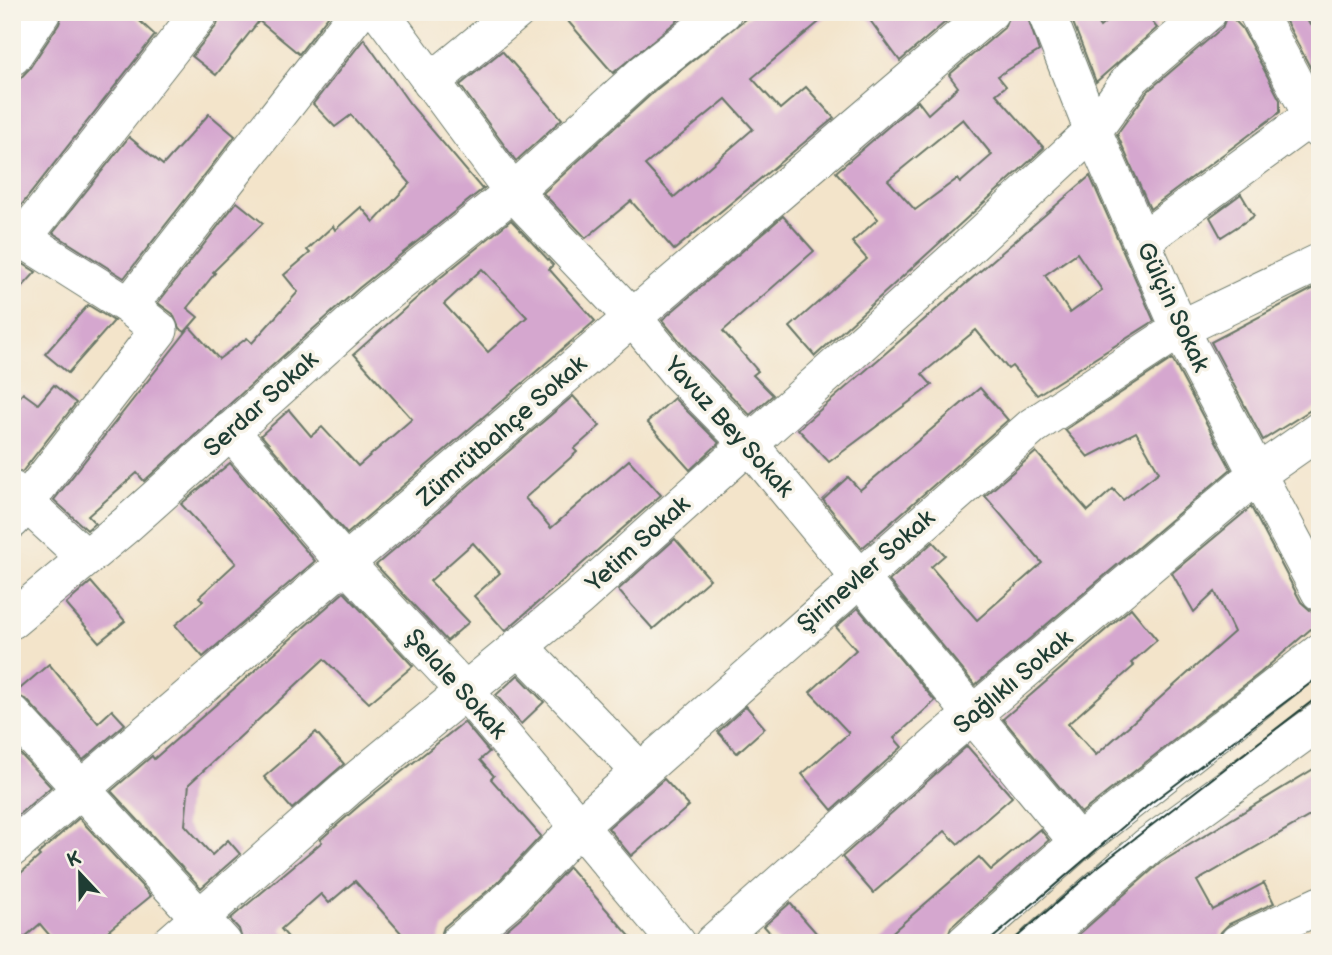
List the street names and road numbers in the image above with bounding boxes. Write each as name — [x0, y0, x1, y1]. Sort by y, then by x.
street label: Gülçin Sokak — [1130, 238, 1216, 377]
street label: Serdar Sokak — [198, 345, 324, 463]
street label: Zümrütbahçe Sokak — [410, 349, 593, 513]
street label: Yavuz Bey Sokak — [658, 350, 800, 503]
street label: Yetim Sokak — [579, 490, 696, 599]
street label: Şirinevler Sokak — [791, 503, 941, 639]
street label: Şelale Sokak — [399, 623, 513, 745]
street label: Sağlıklı Sokak — [948, 624, 1079, 740]

